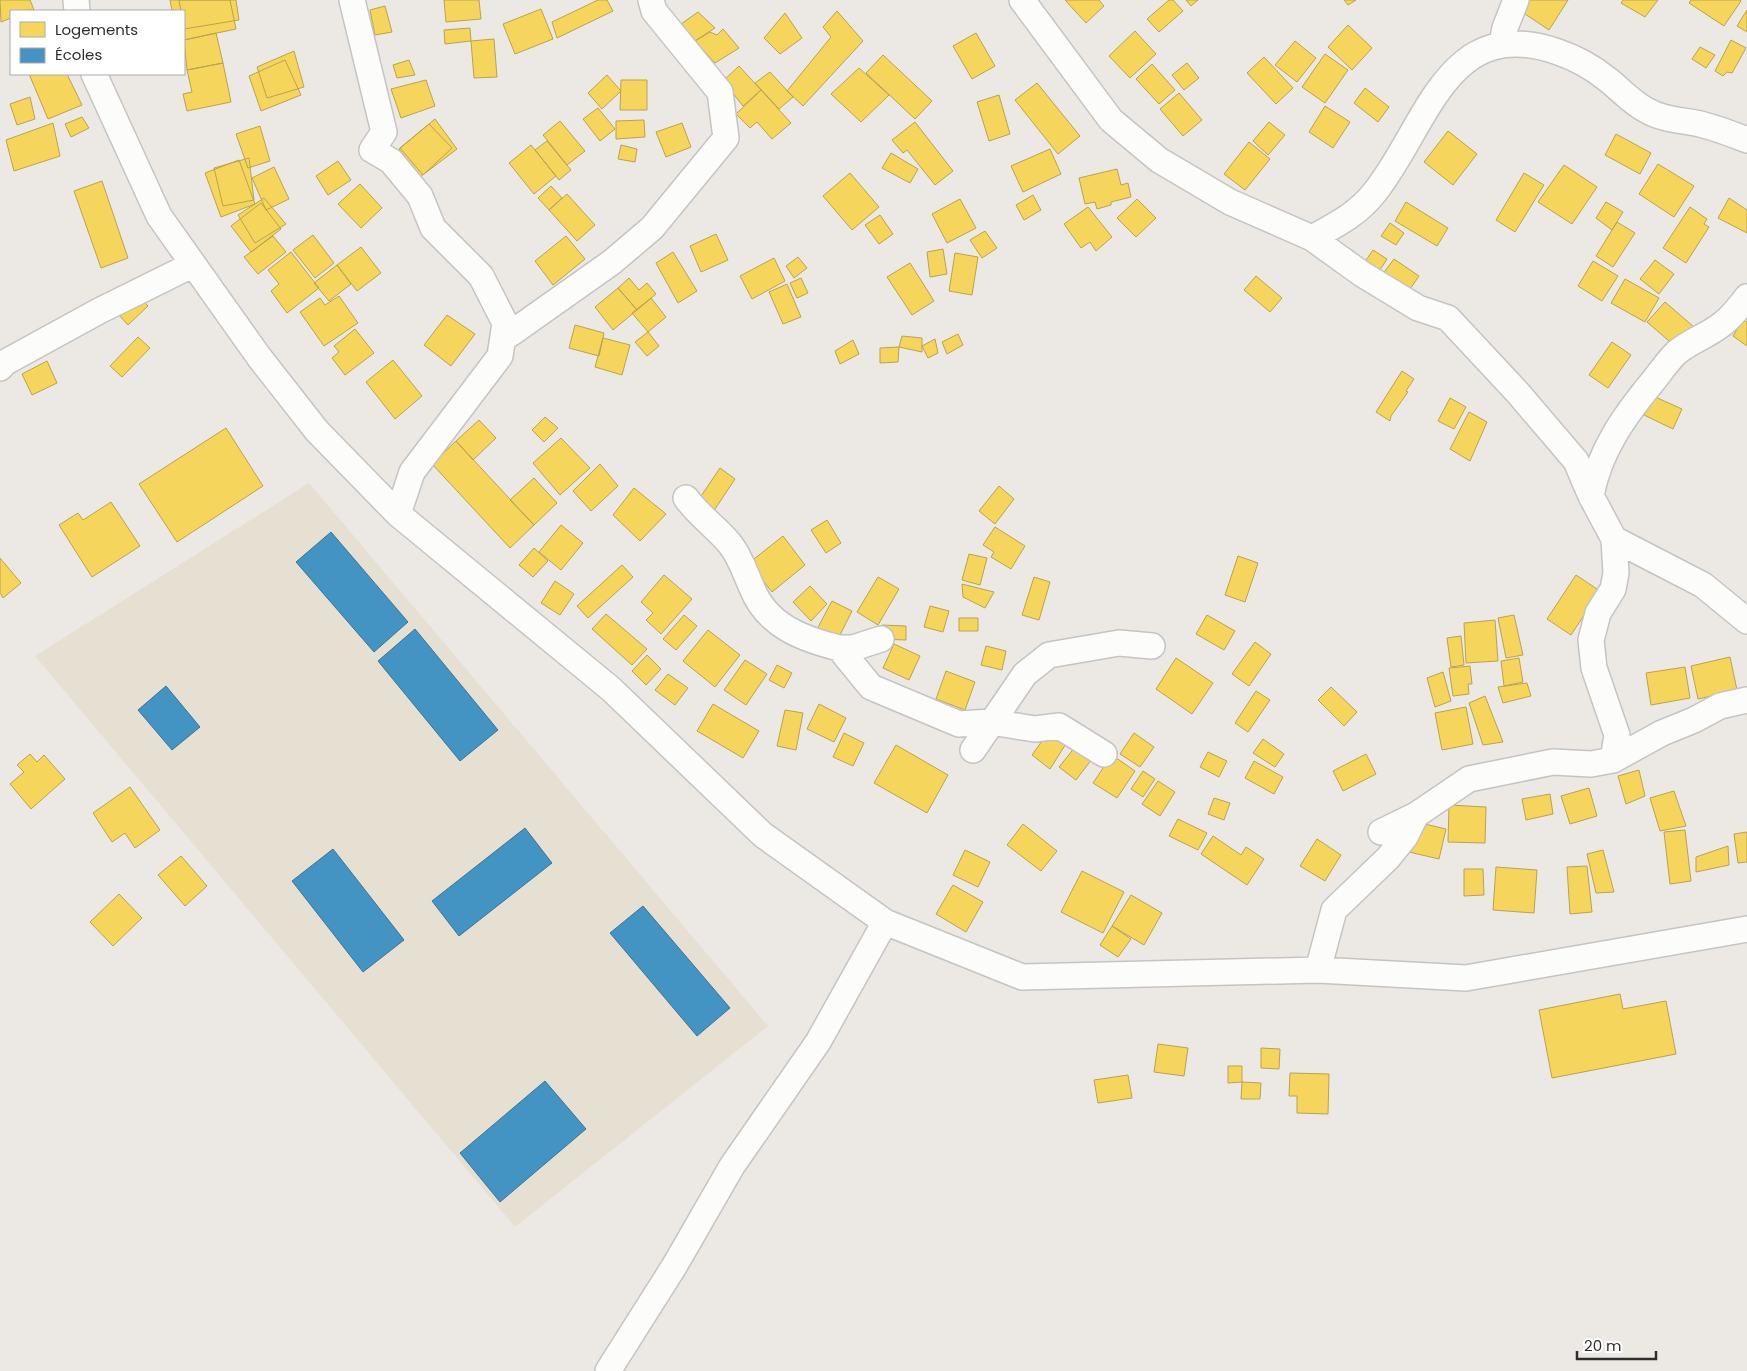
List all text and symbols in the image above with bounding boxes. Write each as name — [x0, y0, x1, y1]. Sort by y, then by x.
legend — [10, 10, 185, 75]
text: Logements — [55, 19, 138, 40]
text: Écoles — [55, 44, 102, 65]
scale bar — [1577, 1328, 1656, 1360]
text: 20 m — [1584, 1335, 1622, 1356]

